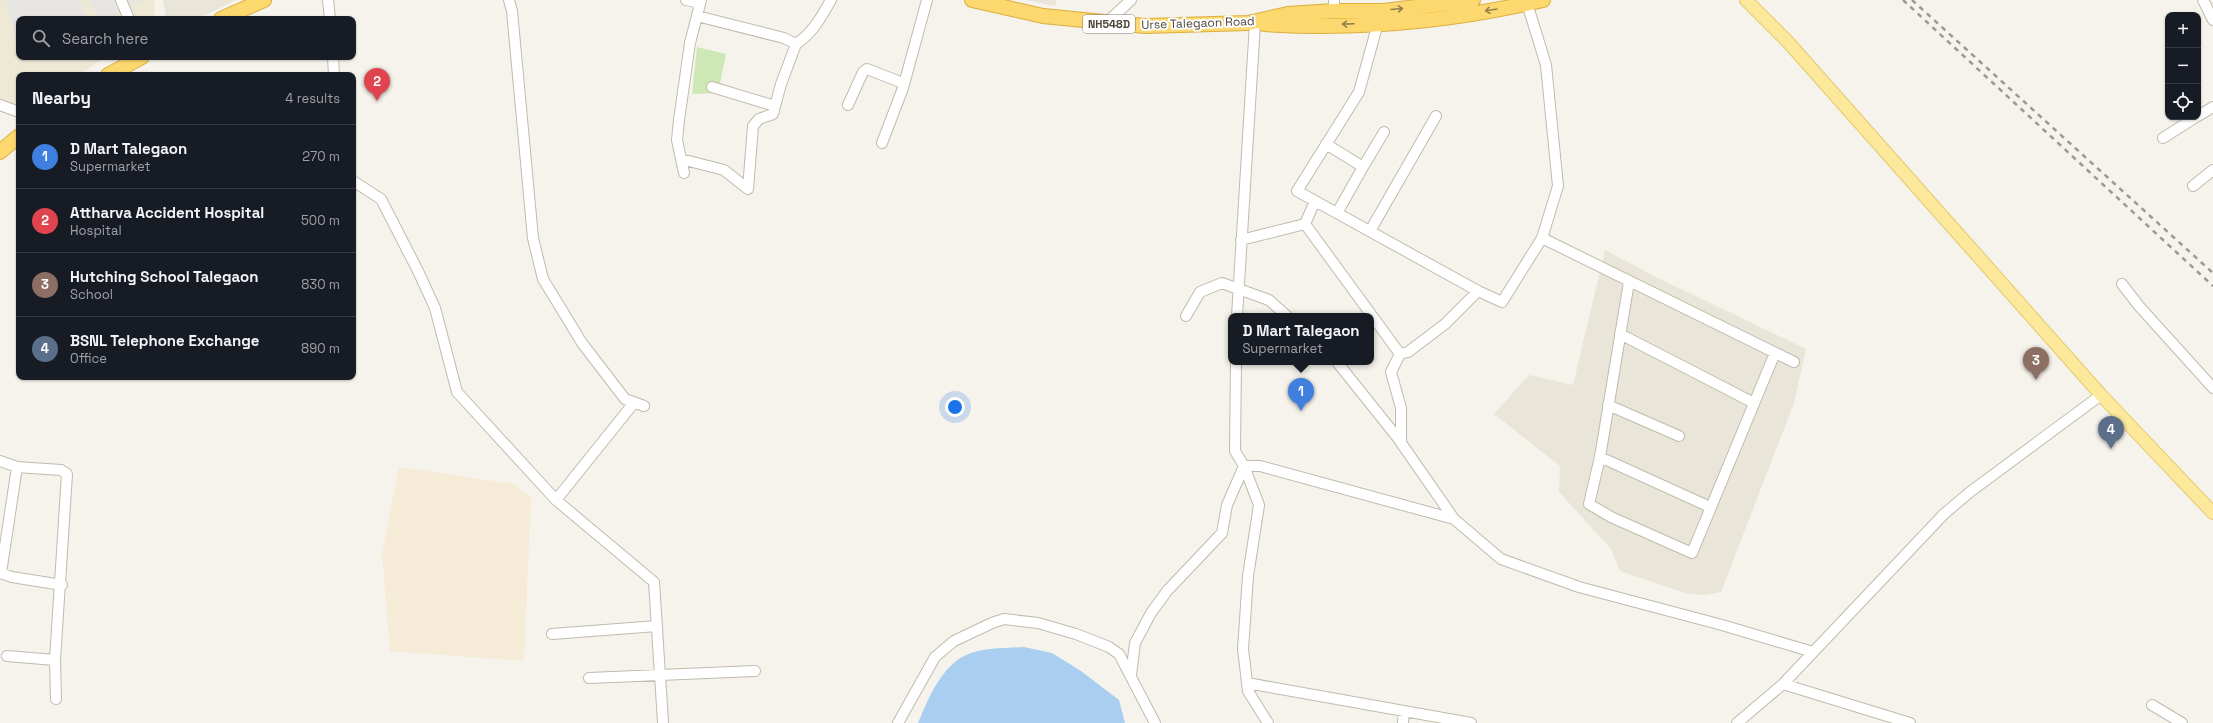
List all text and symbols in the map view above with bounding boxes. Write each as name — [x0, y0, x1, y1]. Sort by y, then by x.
one-way arrow — [1390, 6, 1403, 13]
one-way arrow — [1485, 6, 1498, 14]
map controls — [2165, 12, 2201, 120]
button: + — [2165, 12, 2201, 48]
street label: Urse Talegaon Road — [1141, 13, 1255, 33]
road number: NH548D — [1083, 15, 1135, 33]
search box — [16, 16, 356, 60]
one-way arrow — [1342, 20, 1355, 28]
icon: search — [30, 27, 52, 49]
text: Search here — [62, 29, 148, 48]
button: − — [2165, 48, 2201, 84]
pin: 2 — [364, 68, 390, 101]
button: locate — [2165, 84, 2201, 120]
text: Nearby — [32, 87, 91, 109]
text: 4 results — [285, 90, 340, 107]
text: D Mart Talegaon — [70, 139, 187, 158]
text: 1 — [42, 148, 48, 165]
text: 270 m — [302, 148, 340, 165]
text: Supermarket — [70, 158, 151, 175]
text: Attharva Accident Hospital — [70, 203, 264, 222]
text: 2 — [41, 212, 49, 229]
text: 500 m — [301, 212, 340, 229]
text: Hospital — [70, 222, 122, 239]
text: Hutching School Talegaon — [70, 267, 258, 286]
text: 3 — [41, 276, 49, 293]
text: 830 m — [301, 276, 340, 293]
text: School — [70, 286, 113, 303]
popup — [1228, 313, 1374, 365]
text: D Mart Talegaon — [1242, 321, 1360, 340]
text: BSNL Telephone Exchange — [70, 331, 259, 350]
text: 4 — [41, 340, 49, 357]
text: 890 m — [301, 340, 340, 357]
text: Supermarket — [1242, 340, 1323, 357]
pin: 3 — [2023, 347, 2049, 380]
text: Office — [70, 350, 107, 367]
pin: 1 — [1288, 378, 1314, 411]
your location — [945, 397, 965, 417]
pin: 4 — [2098, 416, 2124, 449]

